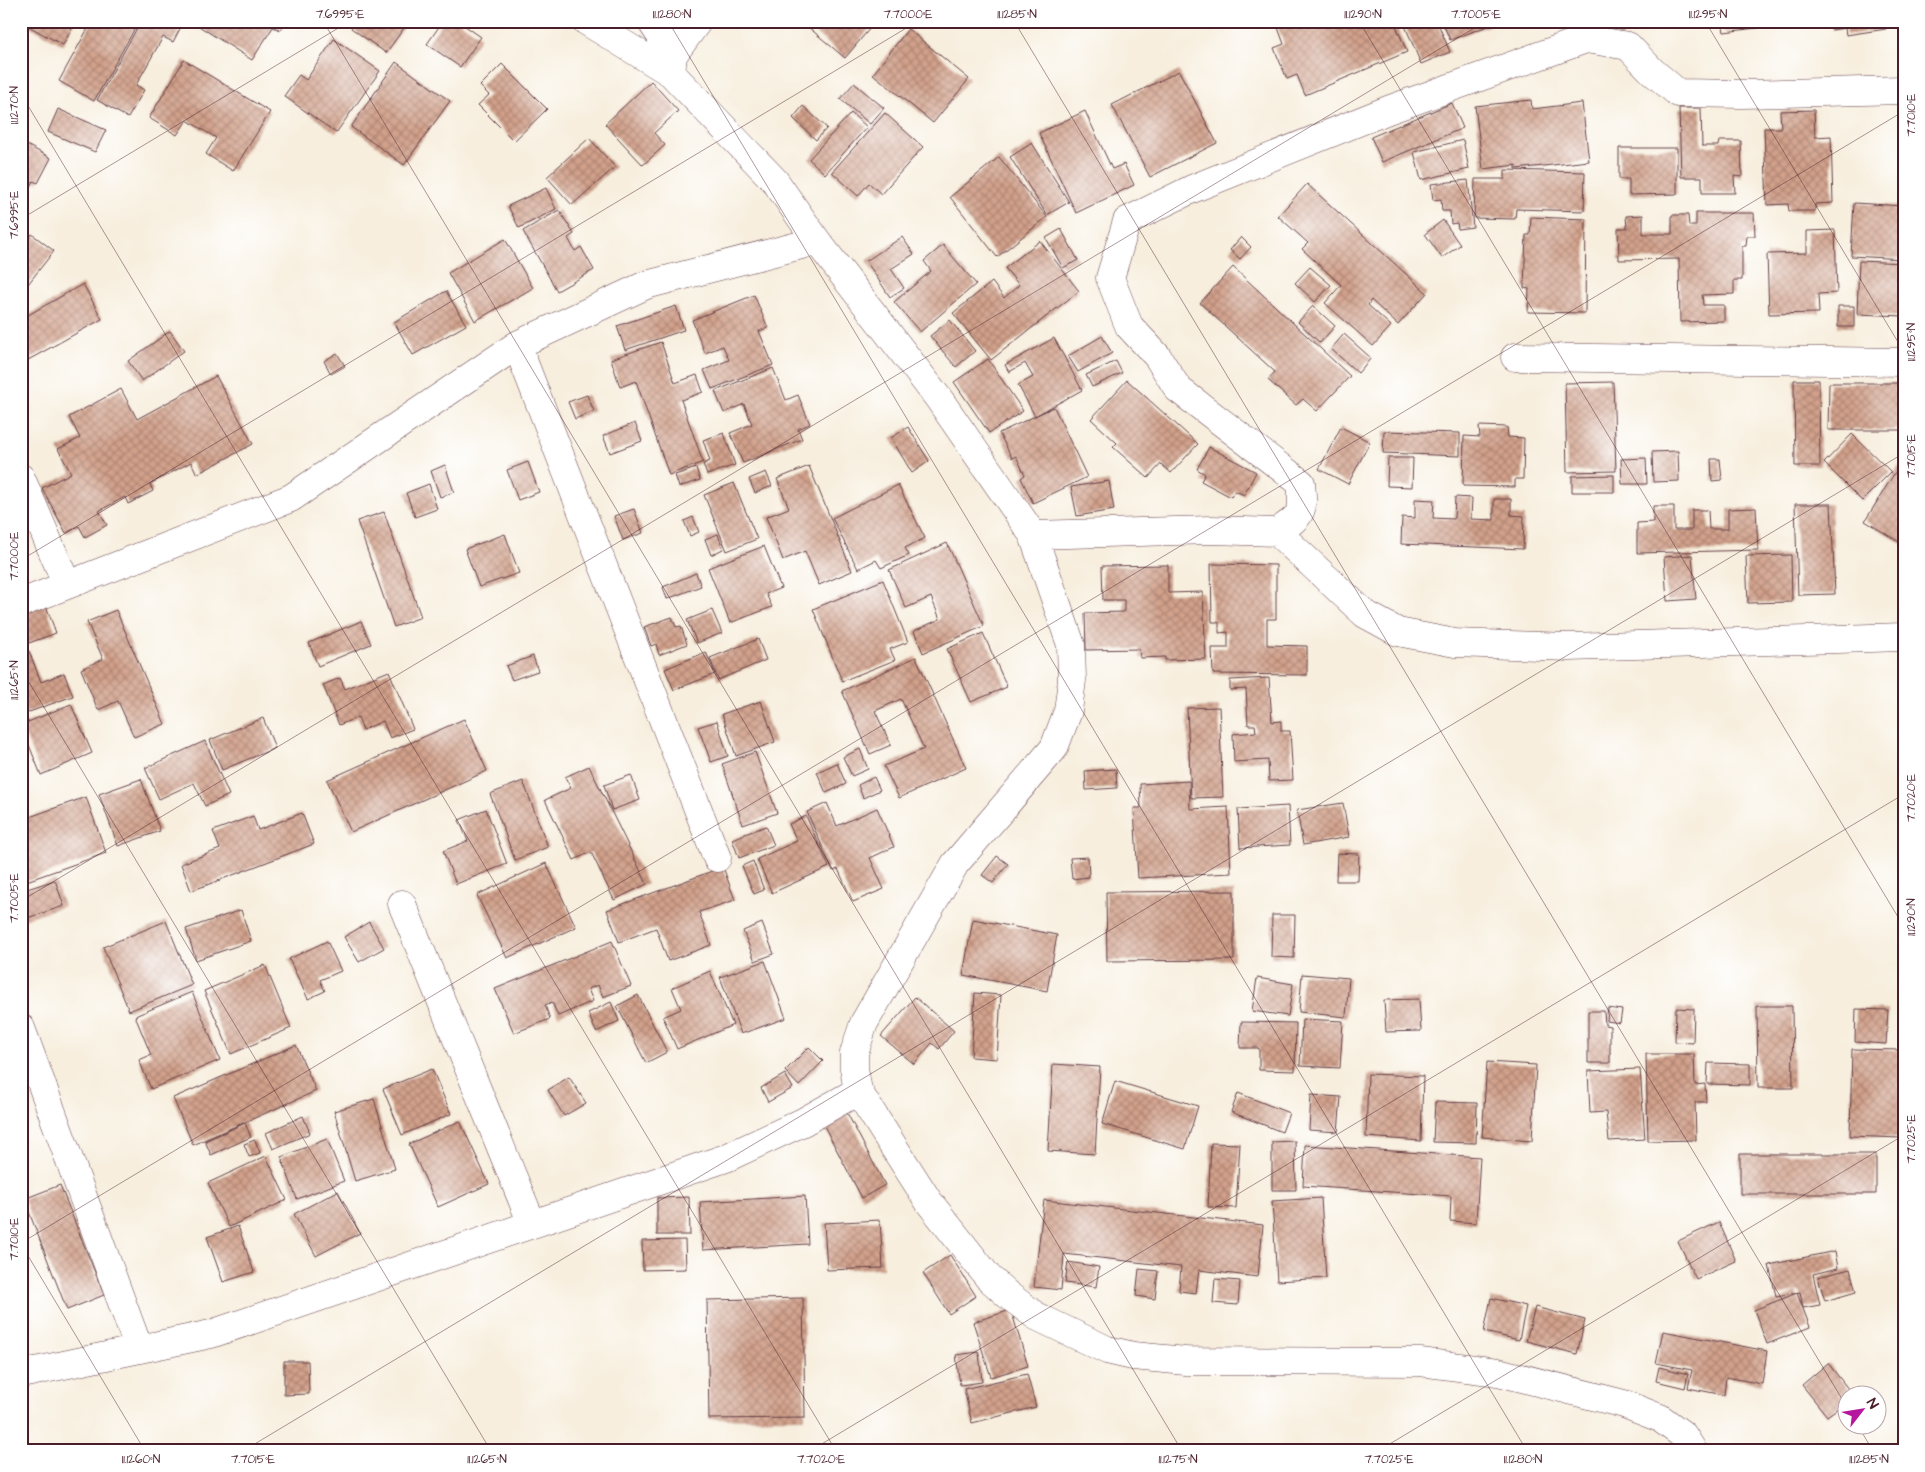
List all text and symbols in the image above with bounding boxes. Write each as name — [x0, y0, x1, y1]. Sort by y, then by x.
text: 7.6995°E — [316, 6, 364, 23]
text: 11.1280°N — [653, 6, 692, 23]
text: 7.7000°E — [884, 6, 932, 23]
text: 11.1285°N — [997, 6, 1037, 23]
text: 11.1290°N — [1344, 6, 1382, 23]
text: 7.7005°E — [1451, 6, 1501, 23]
text: 11.1295°N — [1689, 6, 1728, 23]
text: 11.1270°N — [6, 85, 23, 124]
text: 7.7010°E — [1903, 94, 1920, 136]
text: 7.6995°E — [6, 191, 23, 239]
text: 11.1295°N — [1903, 322, 1920, 361]
text: 7.7015°E — [1903, 434, 1920, 478]
text: 7.7000°E — [6, 532, 23, 580]
text: 11.1265°N — [6, 660, 23, 700]
text: 7.7020°E — [1903, 774, 1920, 822]
text: 7.7005°E — [6, 873, 23, 923]
text: 11.1290°N — [1903, 898, 1920, 936]
text: 7.7025°E — [1903, 1114, 1920, 1164]
text: 7.7010°E — [6, 1218, 23, 1260]
north arrow — [1838, 1384, 1888, 1434]
text: N — [1861, 1395, 1883, 1413]
text: 11.1260°N — [122, 1451, 161, 1468]
text: 7.7015°E — [231, 1451, 275, 1468]
text: 11.1265°N — [467, 1451, 507, 1468]
text: 7.7020°E — [797, 1451, 845, 1468]
text: 11.1275°N — [1158, 1451, 1198, 1468]
text: 7.7025°E — [1364, 1451, 1414, 1468]
text: 11.1280°N — [1504, 1451, 1543, 1468]
text: 11.1285°N — [1849, 1451, 1889, 1468]

